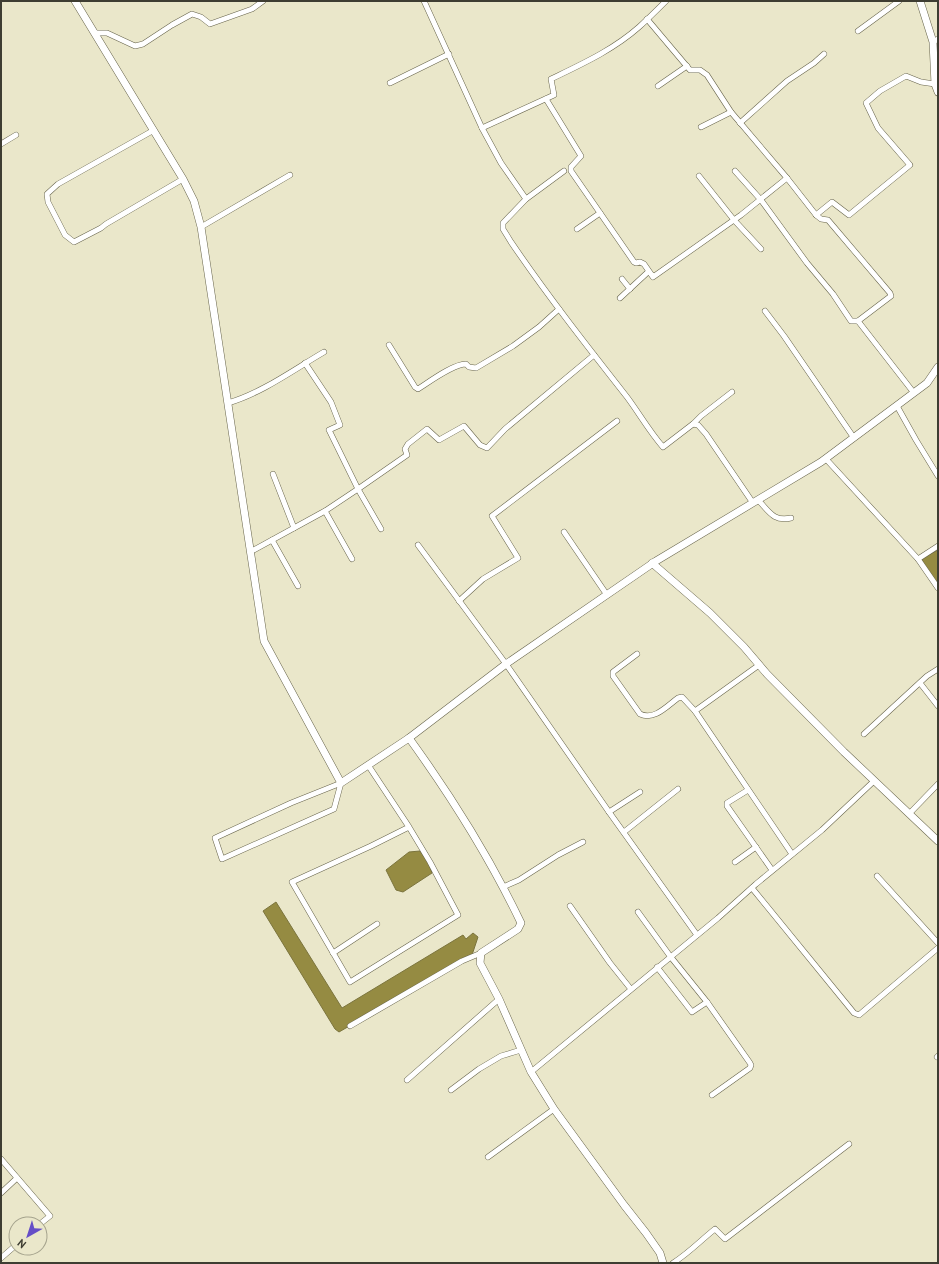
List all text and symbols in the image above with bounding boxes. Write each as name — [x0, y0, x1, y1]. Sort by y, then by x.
north arrow — [8, 1216, 48, 1256]
text: N — [14, 1236, 29, 1251]

